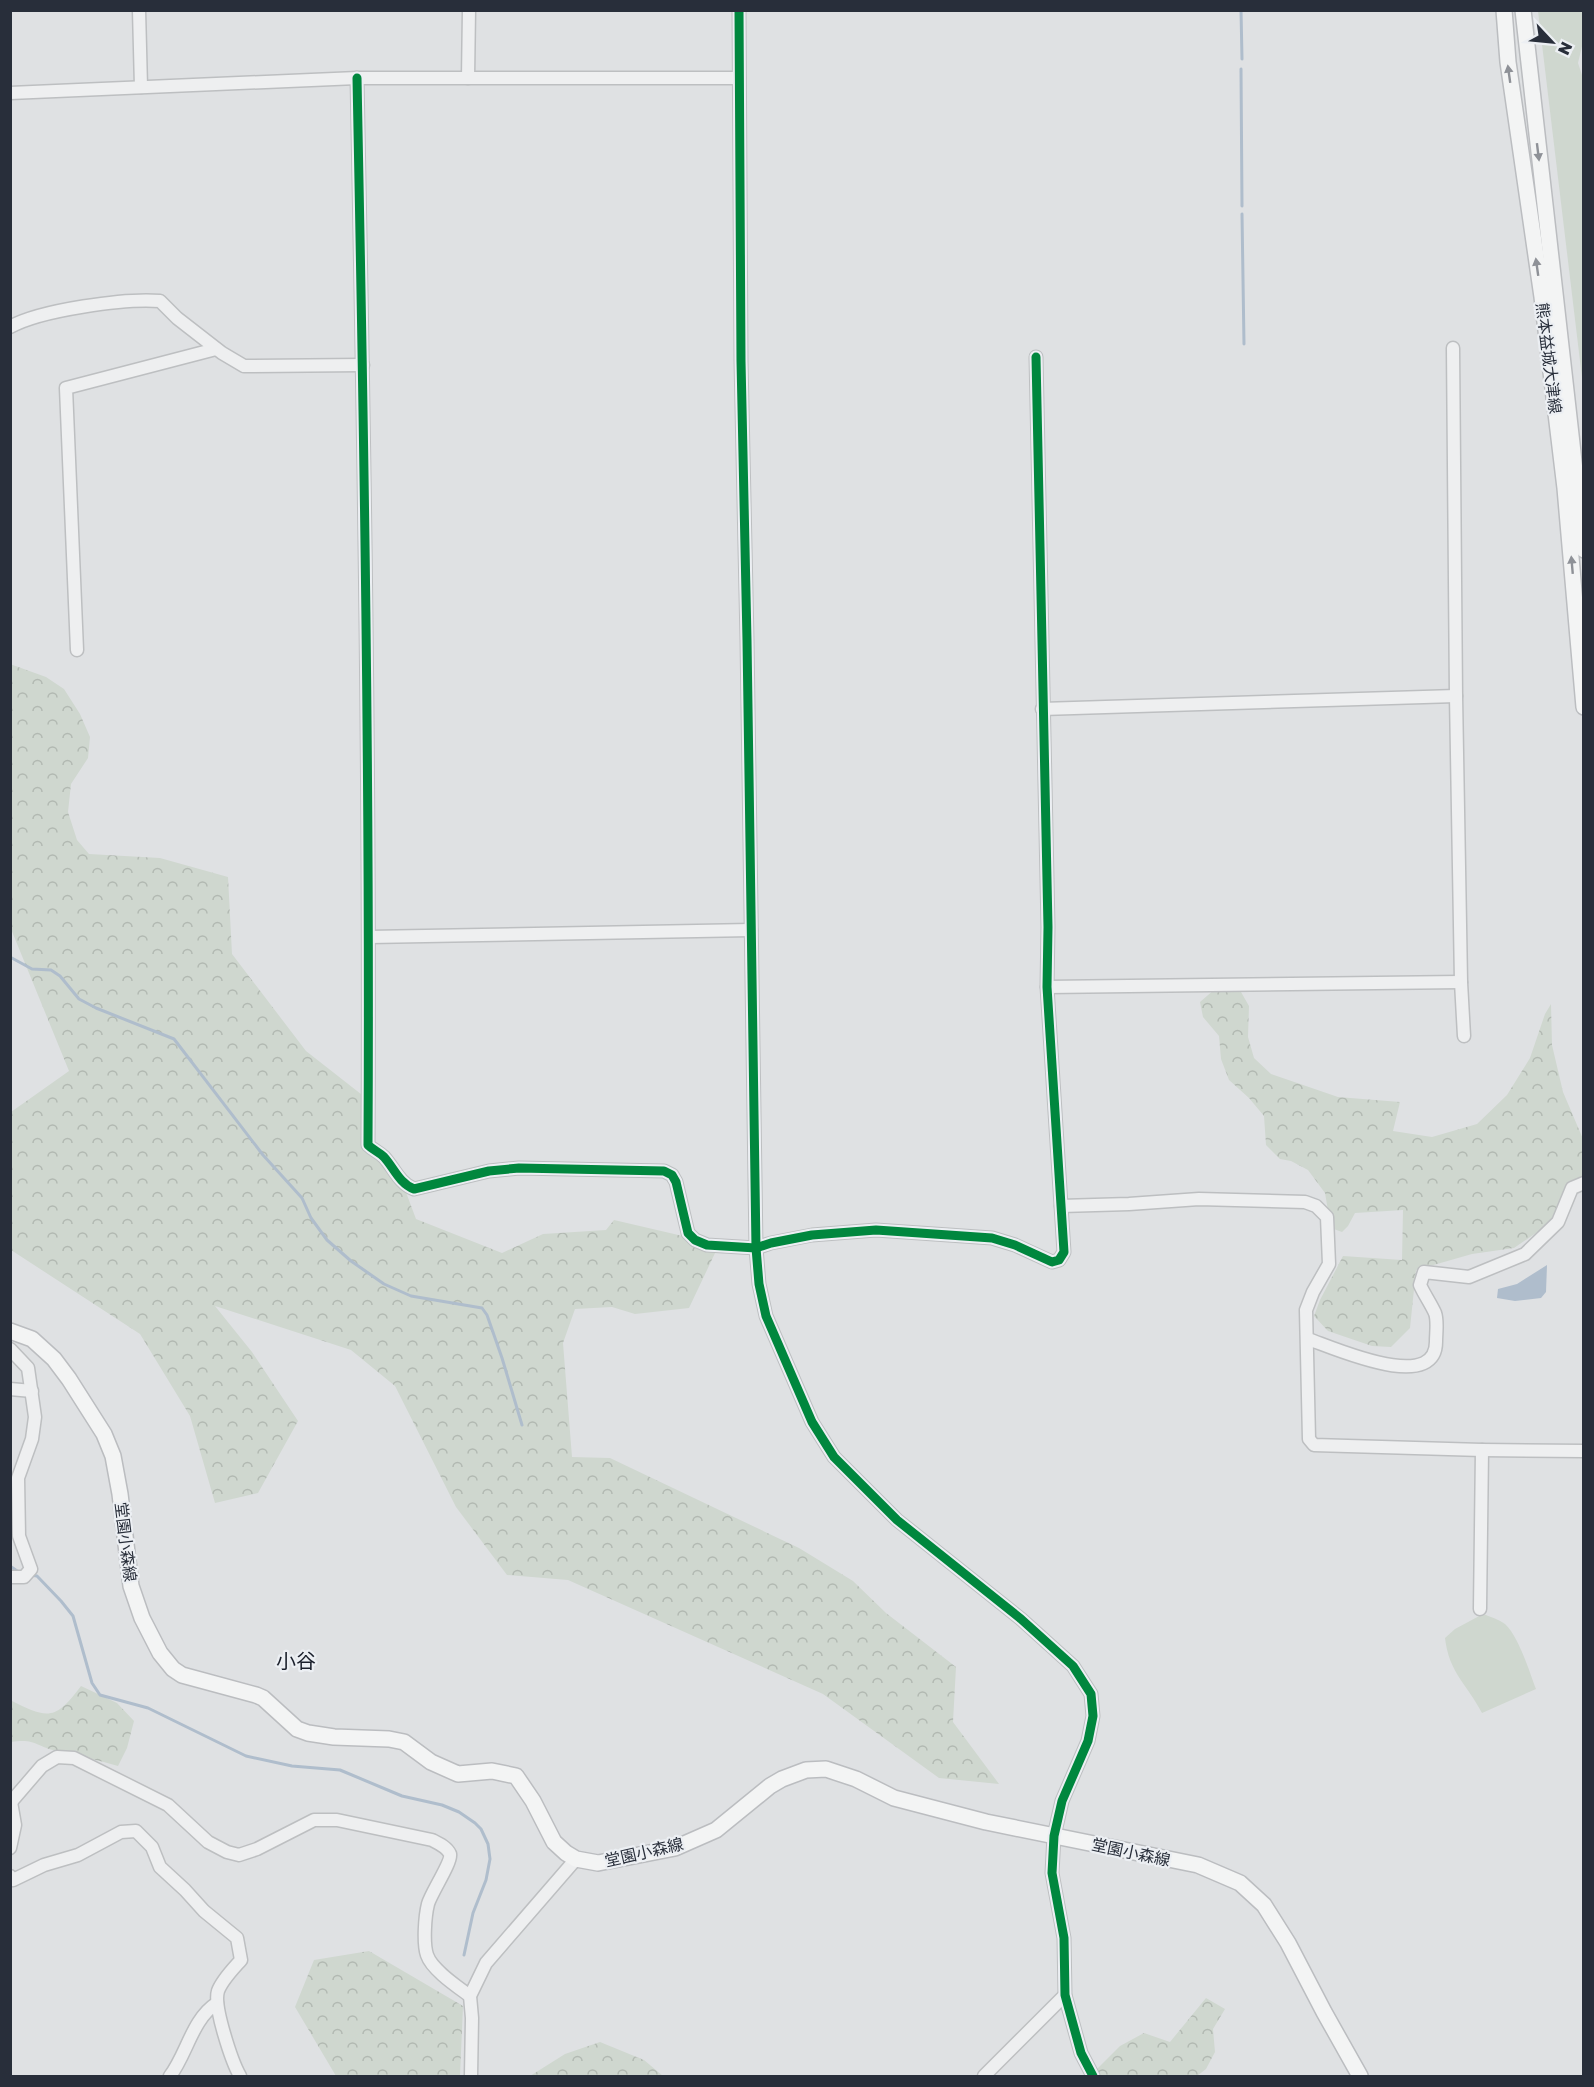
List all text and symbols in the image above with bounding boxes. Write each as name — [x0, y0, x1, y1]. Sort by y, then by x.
north arrow — [1522, 12, 1582, 72]
text: N — [1554, 39, 1577, 58]
one-way arrow — [1505, 64, 1514, 83]
one-way arrow — [1533, 143, 1543, 162]
one-way arrow — [1533, 257, 1542, 276]
street label: 熊本益城大津線 — [1532, 301, 1566, 415]
one-way arrow — [1567, 555, 1577, 574]
street label: 堂園小森線 — [111, 1501, 141, 1583]
district label: 小谷 — [276, 1648, 316, 1672]
street label: 堂園小森線 — [603, 1833, 685, 1871]
street label: 堂園小森線 — [1090, 1834, 1172, 1870]

